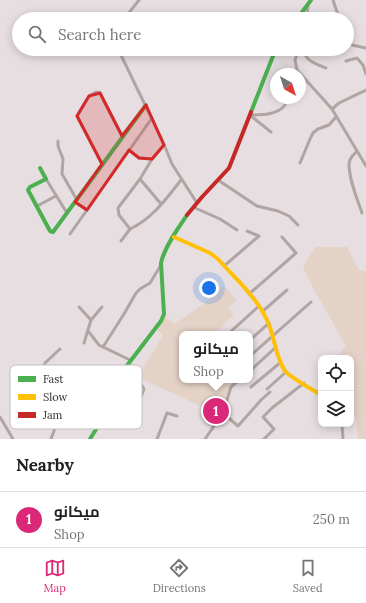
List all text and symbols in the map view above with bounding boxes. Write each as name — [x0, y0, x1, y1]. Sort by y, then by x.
search box — [12, 12, 354, 56]
icon: search — [26, 23, 48, 45]
text: Search here — [58, 25, 141, 44]
north arrow — [270, 68, 306, 104]
your location — [199, 278, 219, 298]
popup — [179, 331, 253, 383]
text: ميكانو — [193, 339, 239, 358]
map controls — [318, 355, 354, 427]
button: locate — [318, 355, 354, 391]
text: Shop — [193, 363, 224, 380]
legend — [10, 365, 142, 429]
text: Fast — [43, 372, 64, 386]
text: Slow — [43, 390, 68, 404]
button: layers — [318, 391, 354, 427]
pin: 1 — [203, 396, 229, 426]
text: Jam — [42, 408, 63, 422]
text: Nearby — [16, 454, 74, 476]
text: ميكانو — [54, 502, 100, 521]
text: 1 — [26, 511, 32, 528]
text: 250 m — [313, 511, 350, 528]
text: Shop — [54, 526, 85, 543]
tab: Map — [43, 557, 66, 595]
tab: Directions — [153, 557, 206, 595]
tab: Saved — [293, 557, 323, 595]

